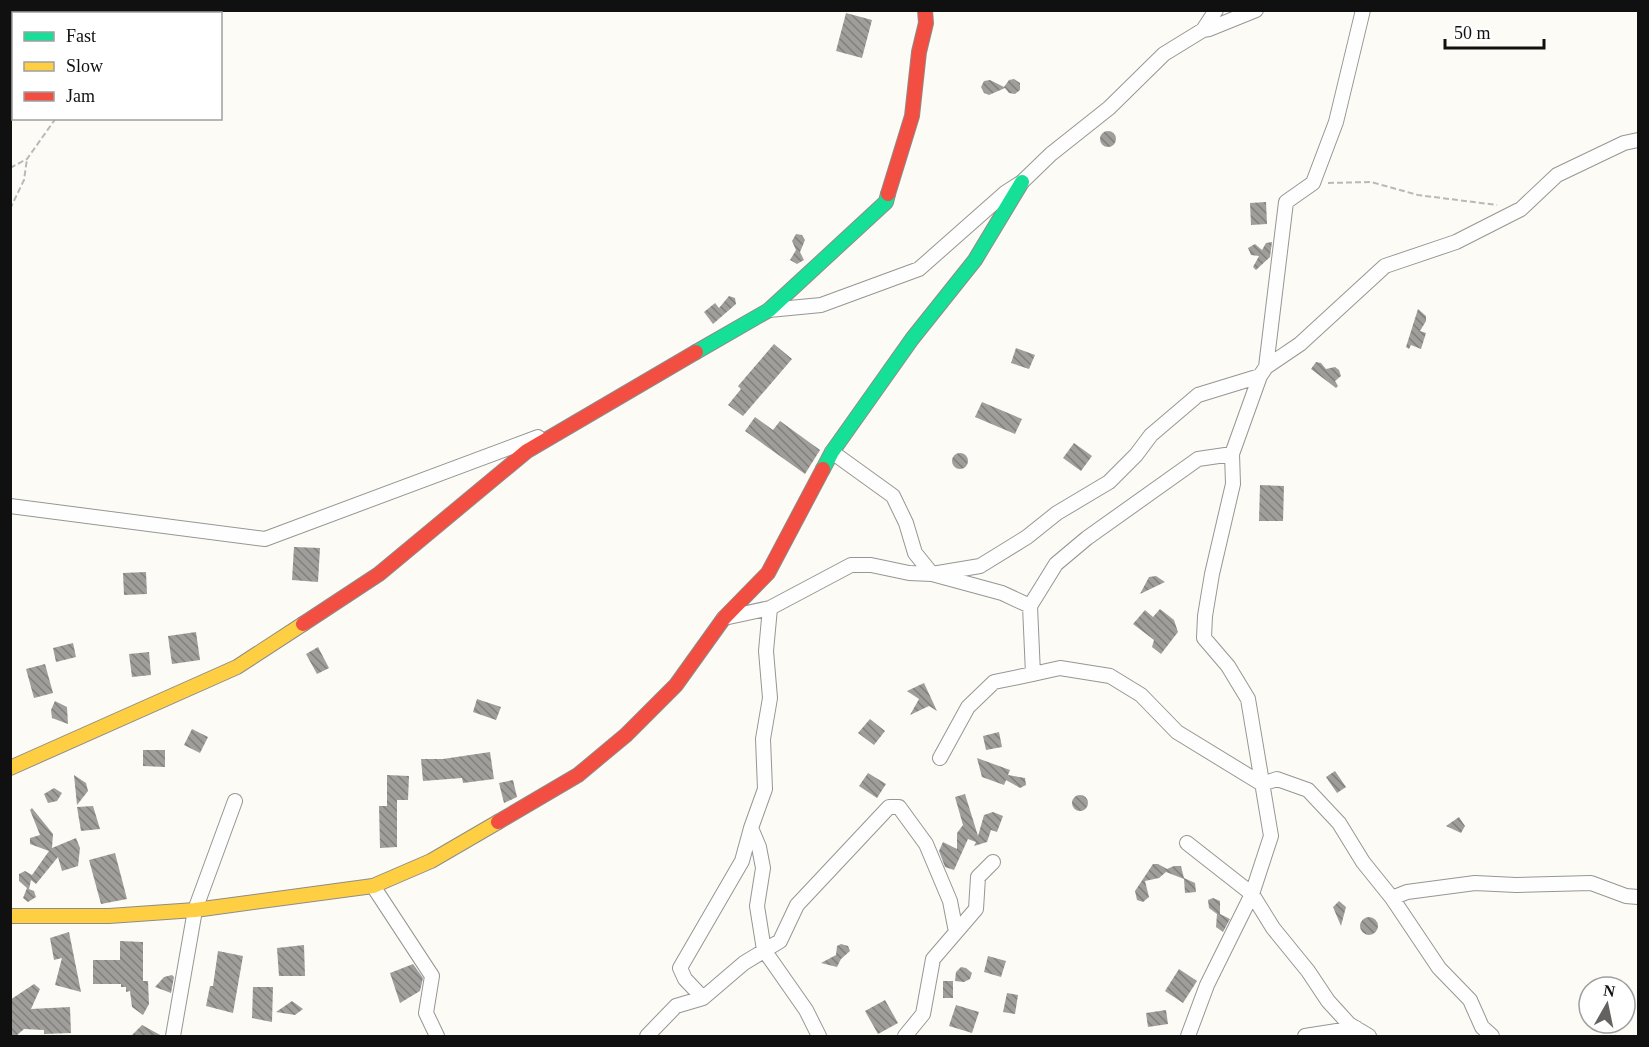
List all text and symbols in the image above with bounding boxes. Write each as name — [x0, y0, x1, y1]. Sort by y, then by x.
legend — [12, 12, 222, 120]
scale bar — [1445, 12, 1544, 50]
text: 50 m — [1454, 23, 1491, 43]
text: Fast — [66, 26, 96, 46]
text: Slow — [66, 56, 103, 76]
text: Jam — [66, 86, 95, 106]
north arrow — [1577, 975, 1637, 1035]
text: N — [1602, 981, 1617, 1000]

